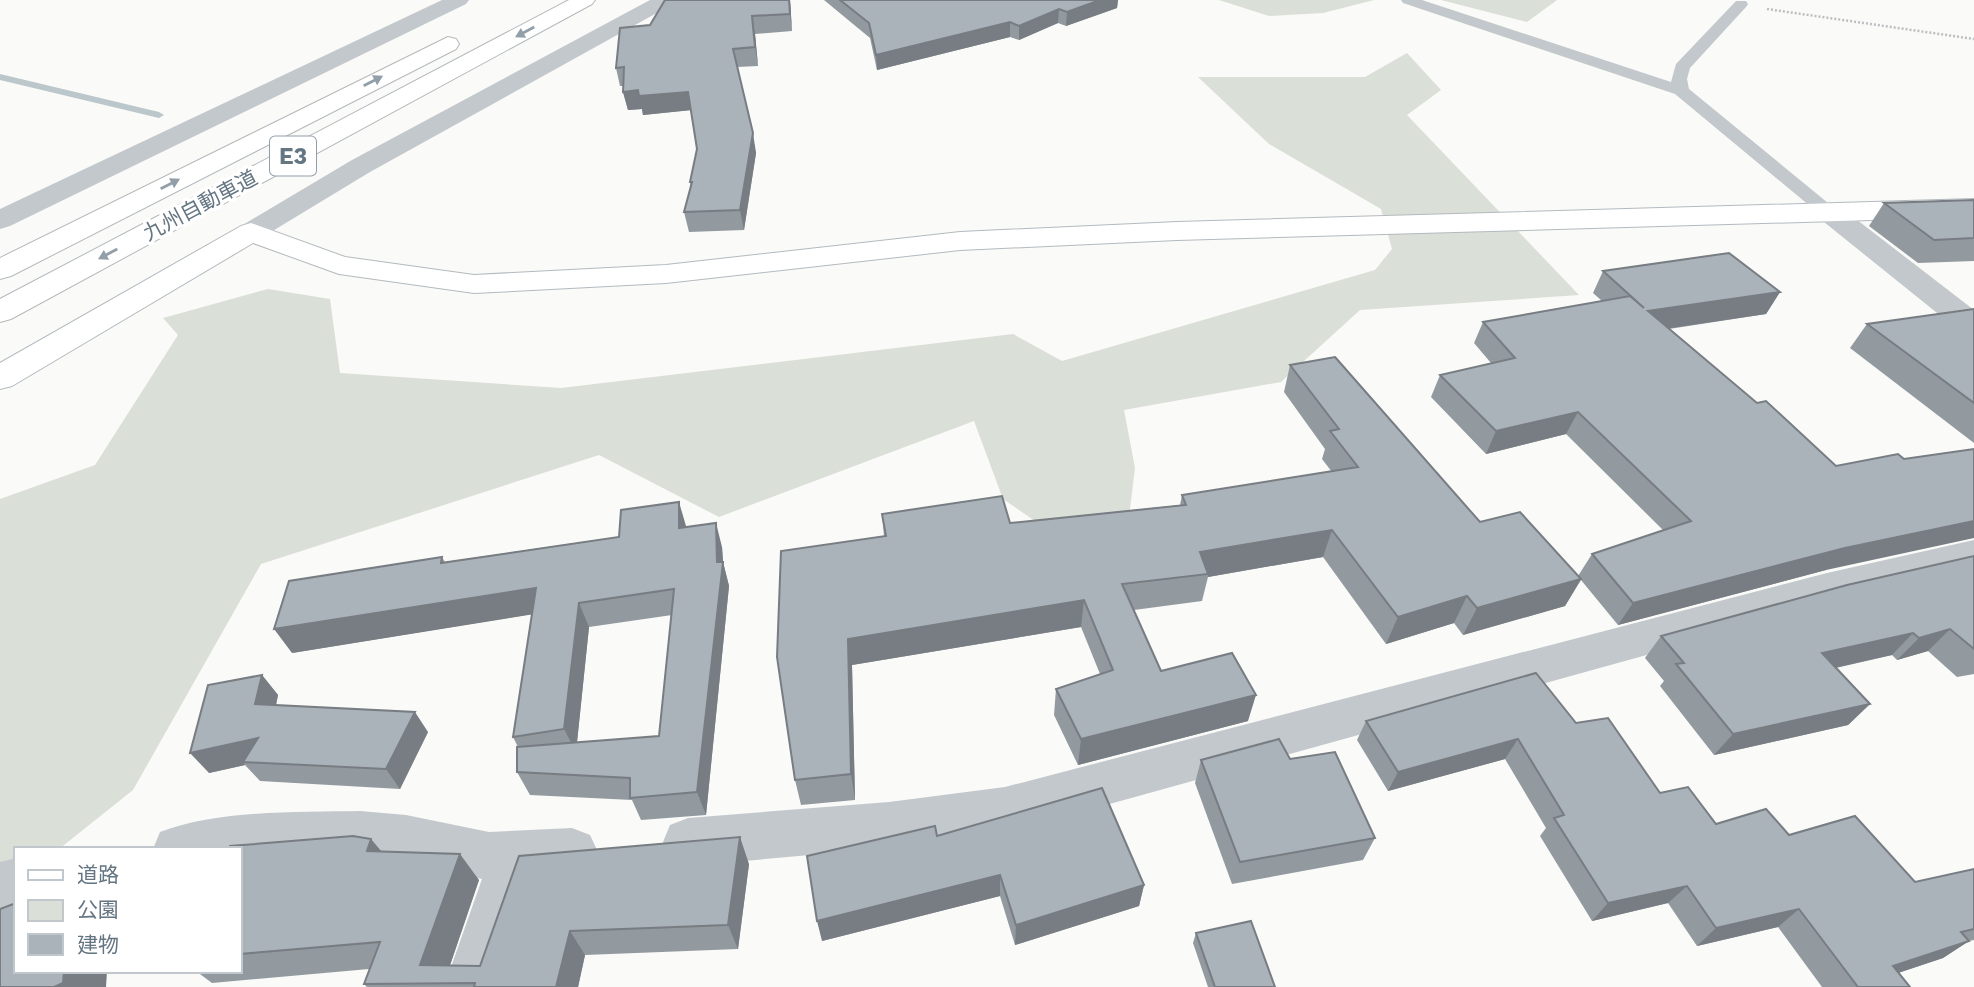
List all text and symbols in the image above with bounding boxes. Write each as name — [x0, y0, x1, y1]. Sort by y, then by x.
one-way arrow — [515, 26, 535, 38]
one-way arrow — [363, 76, 383, 87]
road number: E3 — [270, 136, 316, 176]
street label: 九州自動車道 — [139, 164, 261, 246]
one-way arrow — [160, 178, 180, 189]
one-way arrow — [98, 248, 118, 260]
legend — [14, 847, 242, 973]
text: 道路 — [77, 862, 119, 887]
text: 公園 — [77, 897, 119, 922]
text: 建物 — [77, 932, 119, 957]

